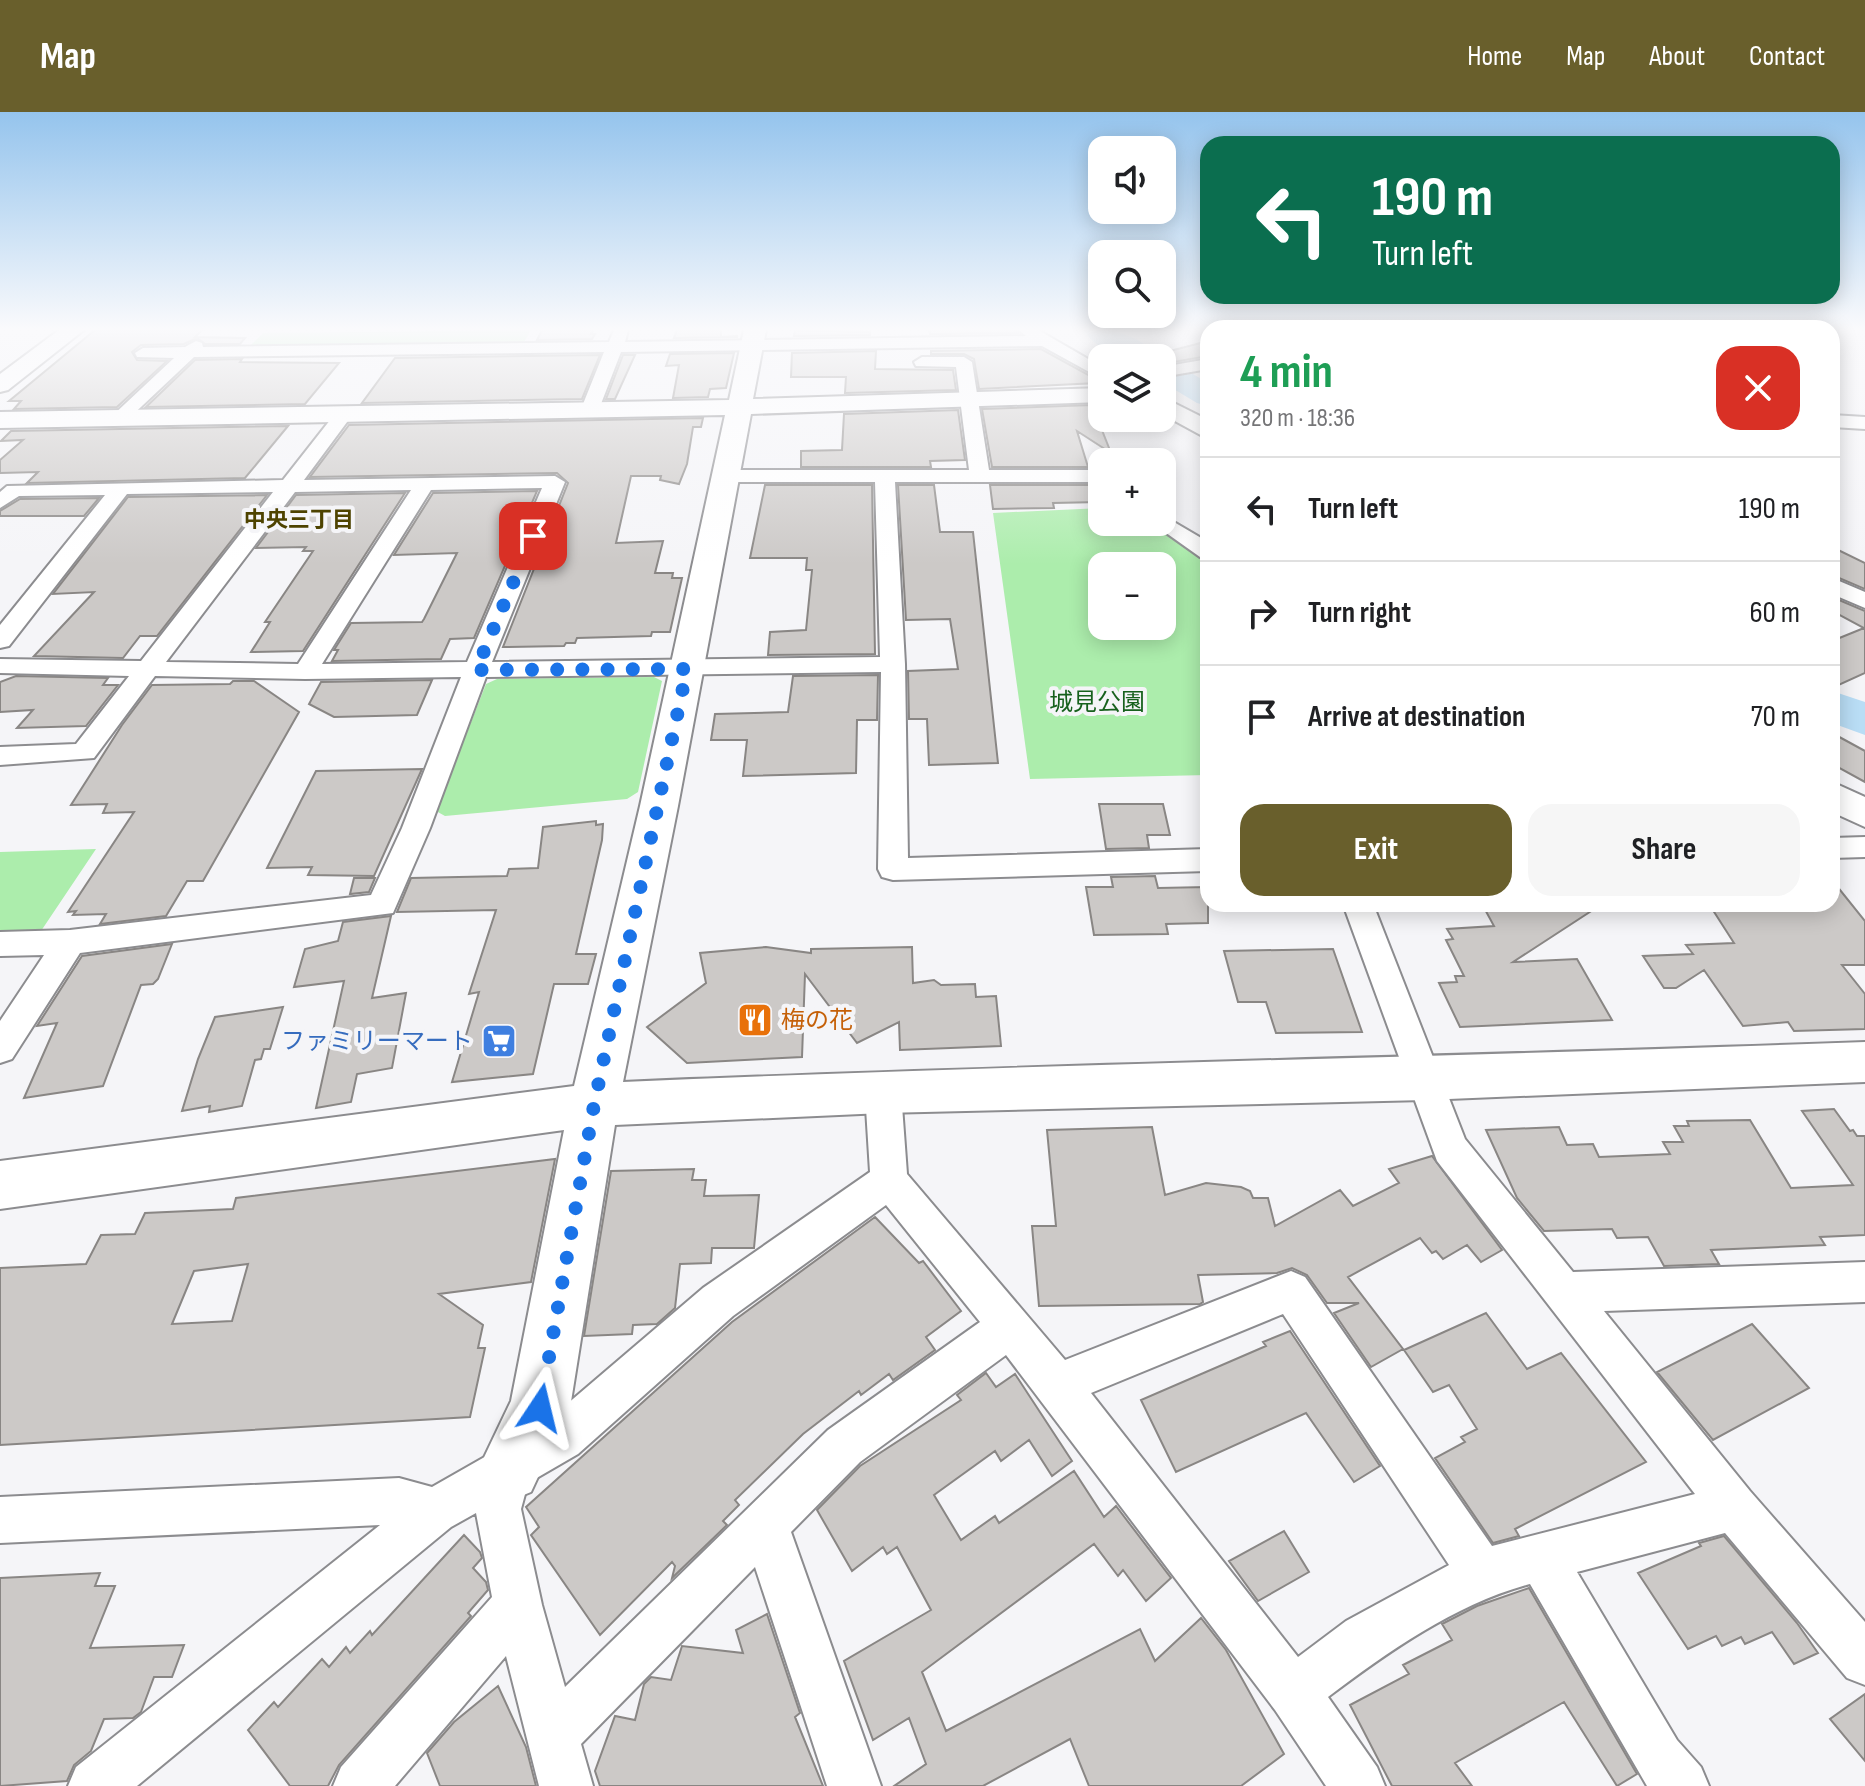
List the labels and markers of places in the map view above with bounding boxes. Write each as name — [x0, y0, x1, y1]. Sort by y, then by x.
pin — [499, 502, 567, 570]
restaurant icon: 梅の花 — [736, 1001, 774, 1039]
place label: 梅の花 — [781, 1006, 853, 1035]
supermarket icon: ファミリーマート — [480, 1022, 518, 1060]
place label: ファミリーマート — [281, 1027, 473, 1056]

